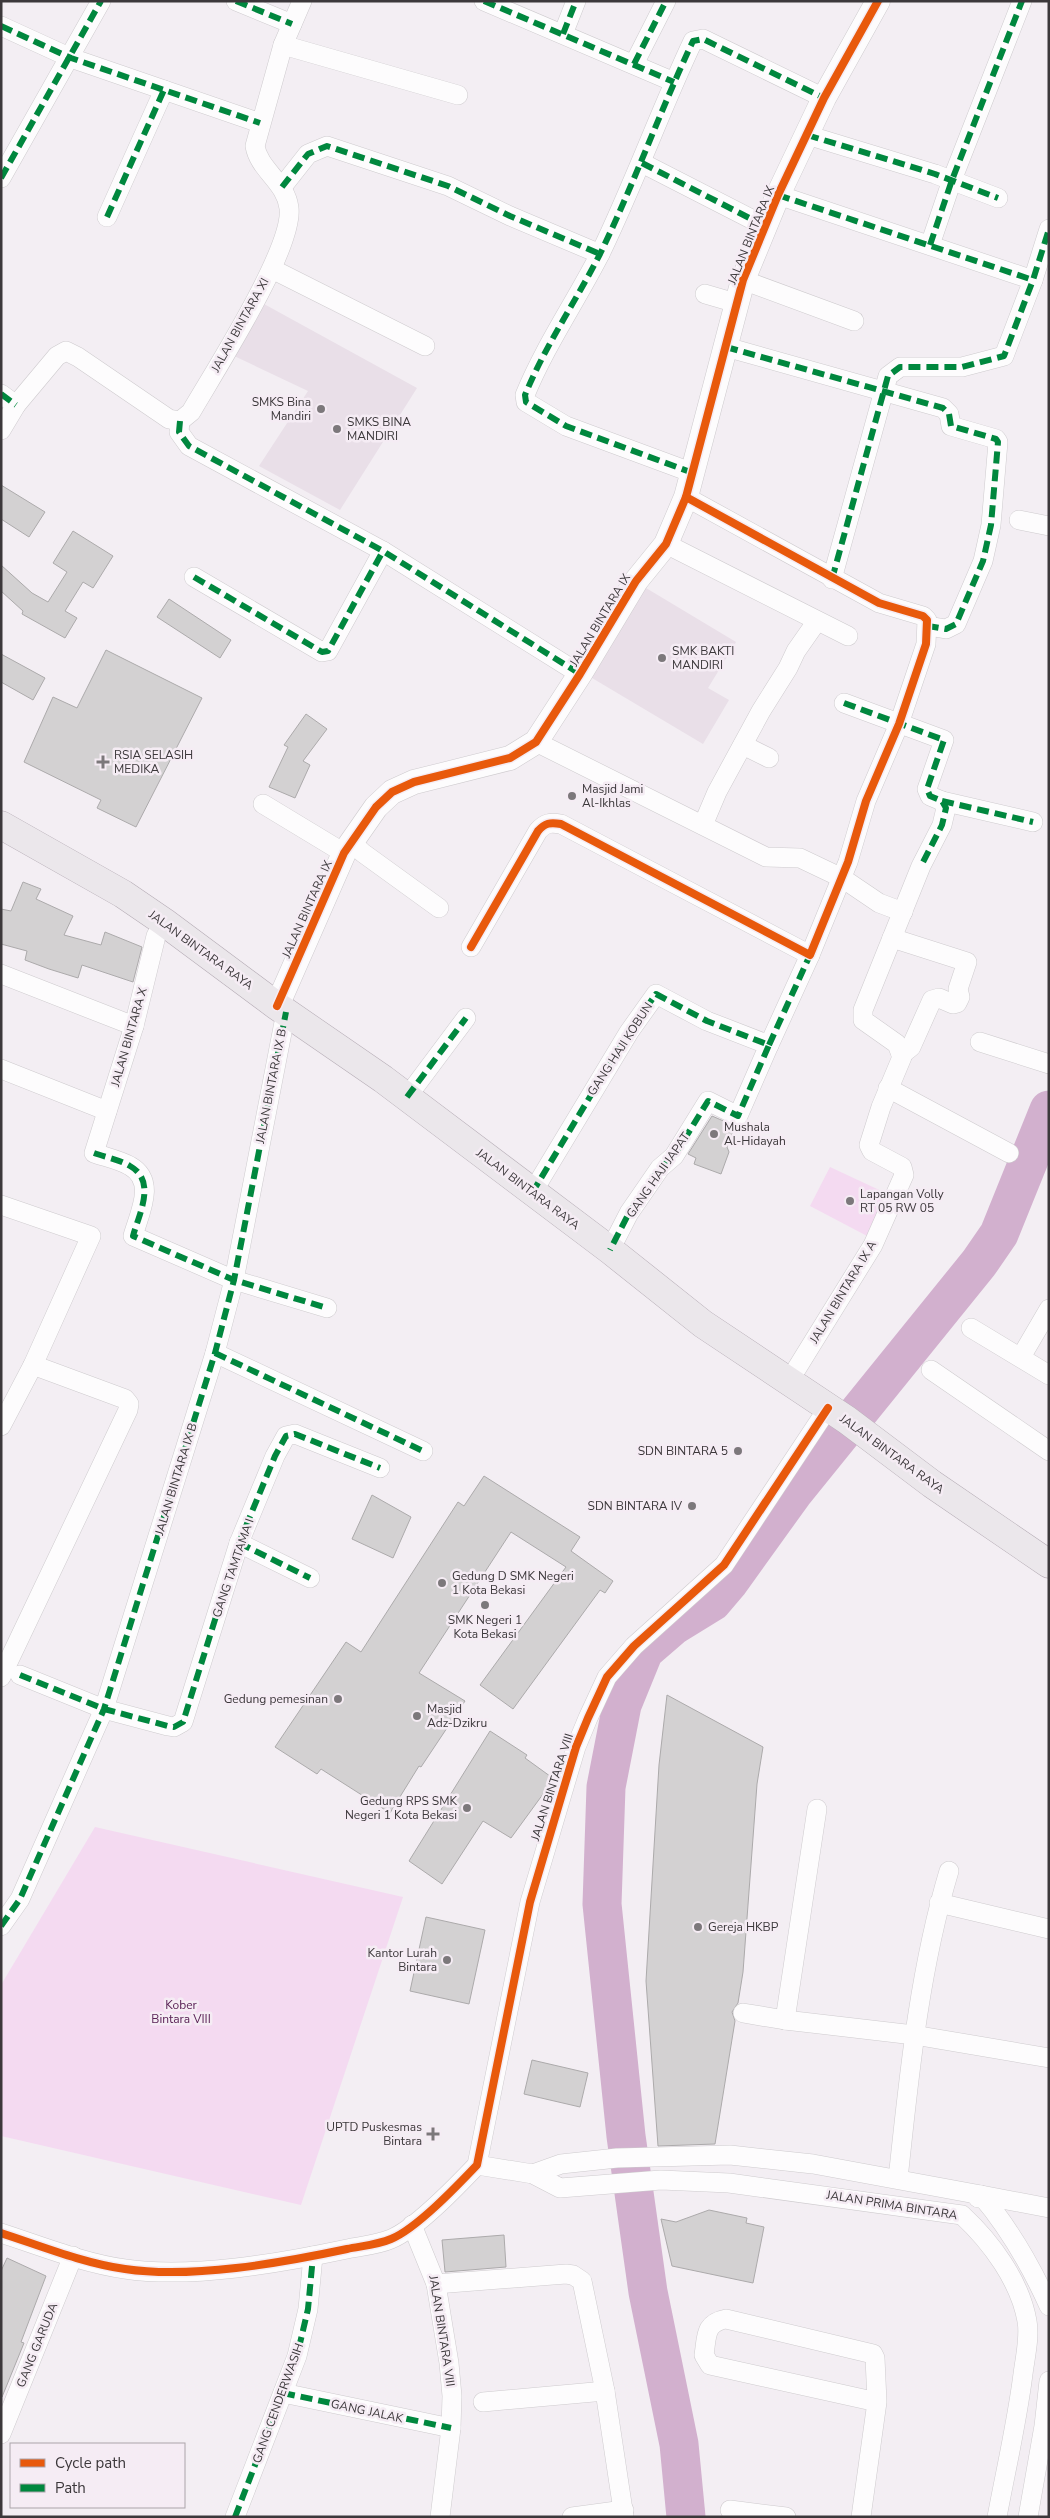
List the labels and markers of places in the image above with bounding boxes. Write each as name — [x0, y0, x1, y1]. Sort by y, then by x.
place label: SMKS Bina Mandiri — [252, 394, 311, 424]
marker: SMKS Bina Mandiri — [315, 403, 327, 415]
place label: SMKS BINA MANDIRI — [347, 414, 411, 444]
marker: SMKS BINA MANDIRI — [331, 423, 343, 435]
place label: SMK BAKTI MANDIRI — [672, 643, 734, 673]
marker: SMK BAKTI MANDIRI — [656, 652, 668, 664]
place label: RSIA SELASIH MEDIKA — [114, 747, 193, 777]
marker: RSIA SELASIH MEDIKA — [96, 755, 110, 769]
place label: Masjid Jami Al-Ikhlas — [582, 781, 643, 811]
marker: Masjid Jami Al-Ikhlas — [566, 790, 578, 802]
place label: Mushala Al-Hidayah — [724, 1119, 786, 1149]
marker: Mushala Al-Hidayah — [708, 1128, 720, 1140]
place label: Lapangan Volly RT 05 RW 05 — [860, 1186, 945, 1216]
marker: Lapangan Volly RT 05 RW 05 — [844, 1195, 856, 1207]
place label: SDN BINTARA 5 — [638, 1443, 728, 1459]
marker: SDN BINTARA 5 — [732, 1445, 744, 1457]
place label: SDN BINTARA IV — [588, 1498, 683, 1514]
marker: SDN BINTARA IV — [686, 1500, 698, 1512]
place label: Gedung D SMK Negeri 1 Kota Bekasi — [452, 1568, 574, 1598]
marker: Gedung D SMK Negeri 1 Kota Bekasi — [436, 1577, 448, 1589]
marker: SMK Negeri 1 Kota Bekasi — [479, 1599, 491, 1611]
place label: SMK Negeri 1 Kota Bekasi — [448, 1612, 522, 1642]
place label: Gedung pemesinan — [224, 1691, 328, 1707]
marker: Gedung pemesinan — [332, 1693, 344, 1705]
place label: Masjid Adz-Dzikru — [427, 1701, 487, 1731]
marker: Masjid Adz-Dzikru — [411, 1710, 423, 1722]
place label: Gedung RPS SMK Negeri 1 Kota Bekasi — [345, 1793, 457, 1823]
marker: Gedung RPS SMK Negeri 1 Kota Bekasi — [461, 1802, 473, 1814]
place label: Gereja HKBP — [708, 1919, 779, 1935]
marker: Gereja HKBP — [692, 1921, 704, 1933]
place label: Kantor Lurah Bintara — [368, 1945, 437, 1975]
marker: Kantor Lurah Bintara — [441, 1954, 453, 1966]
place label: UPTD Puskesmas Bintara — [326, 2119, 422, 2149]
marker: UPTD Puskesmas Bintara — [426, 2127, 440, 2141]

